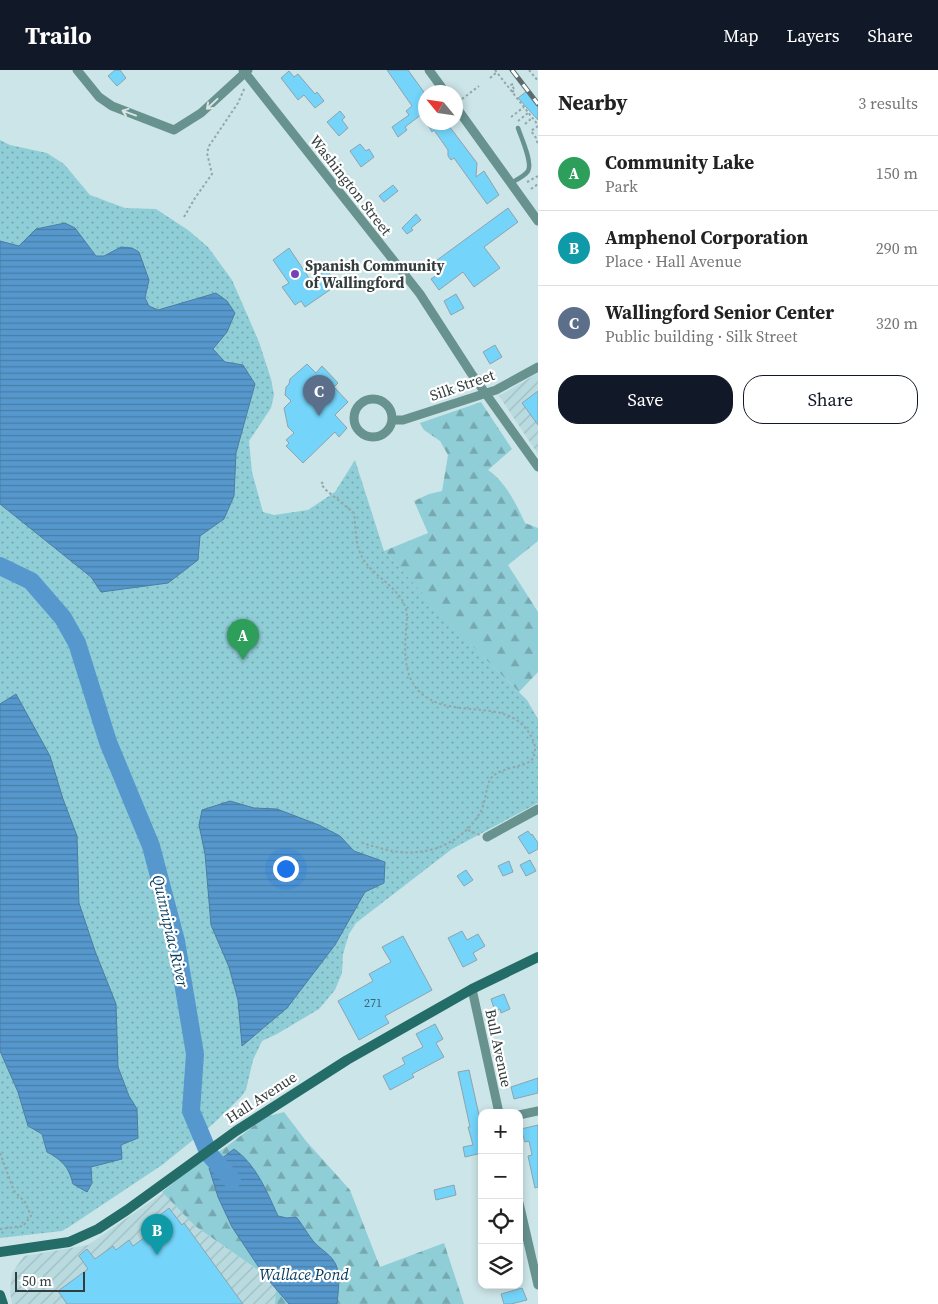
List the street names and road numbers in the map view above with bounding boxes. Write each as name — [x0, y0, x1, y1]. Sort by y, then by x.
street label: Washington Street — [305, 130, 397, 240]
street label: Silk Street — [427, 364, 497, 406]
street label: Bull Avenue — [480, 1007, 518, 1089]
street label: Hall Avenue — [221, 1066, 301, 1128]

